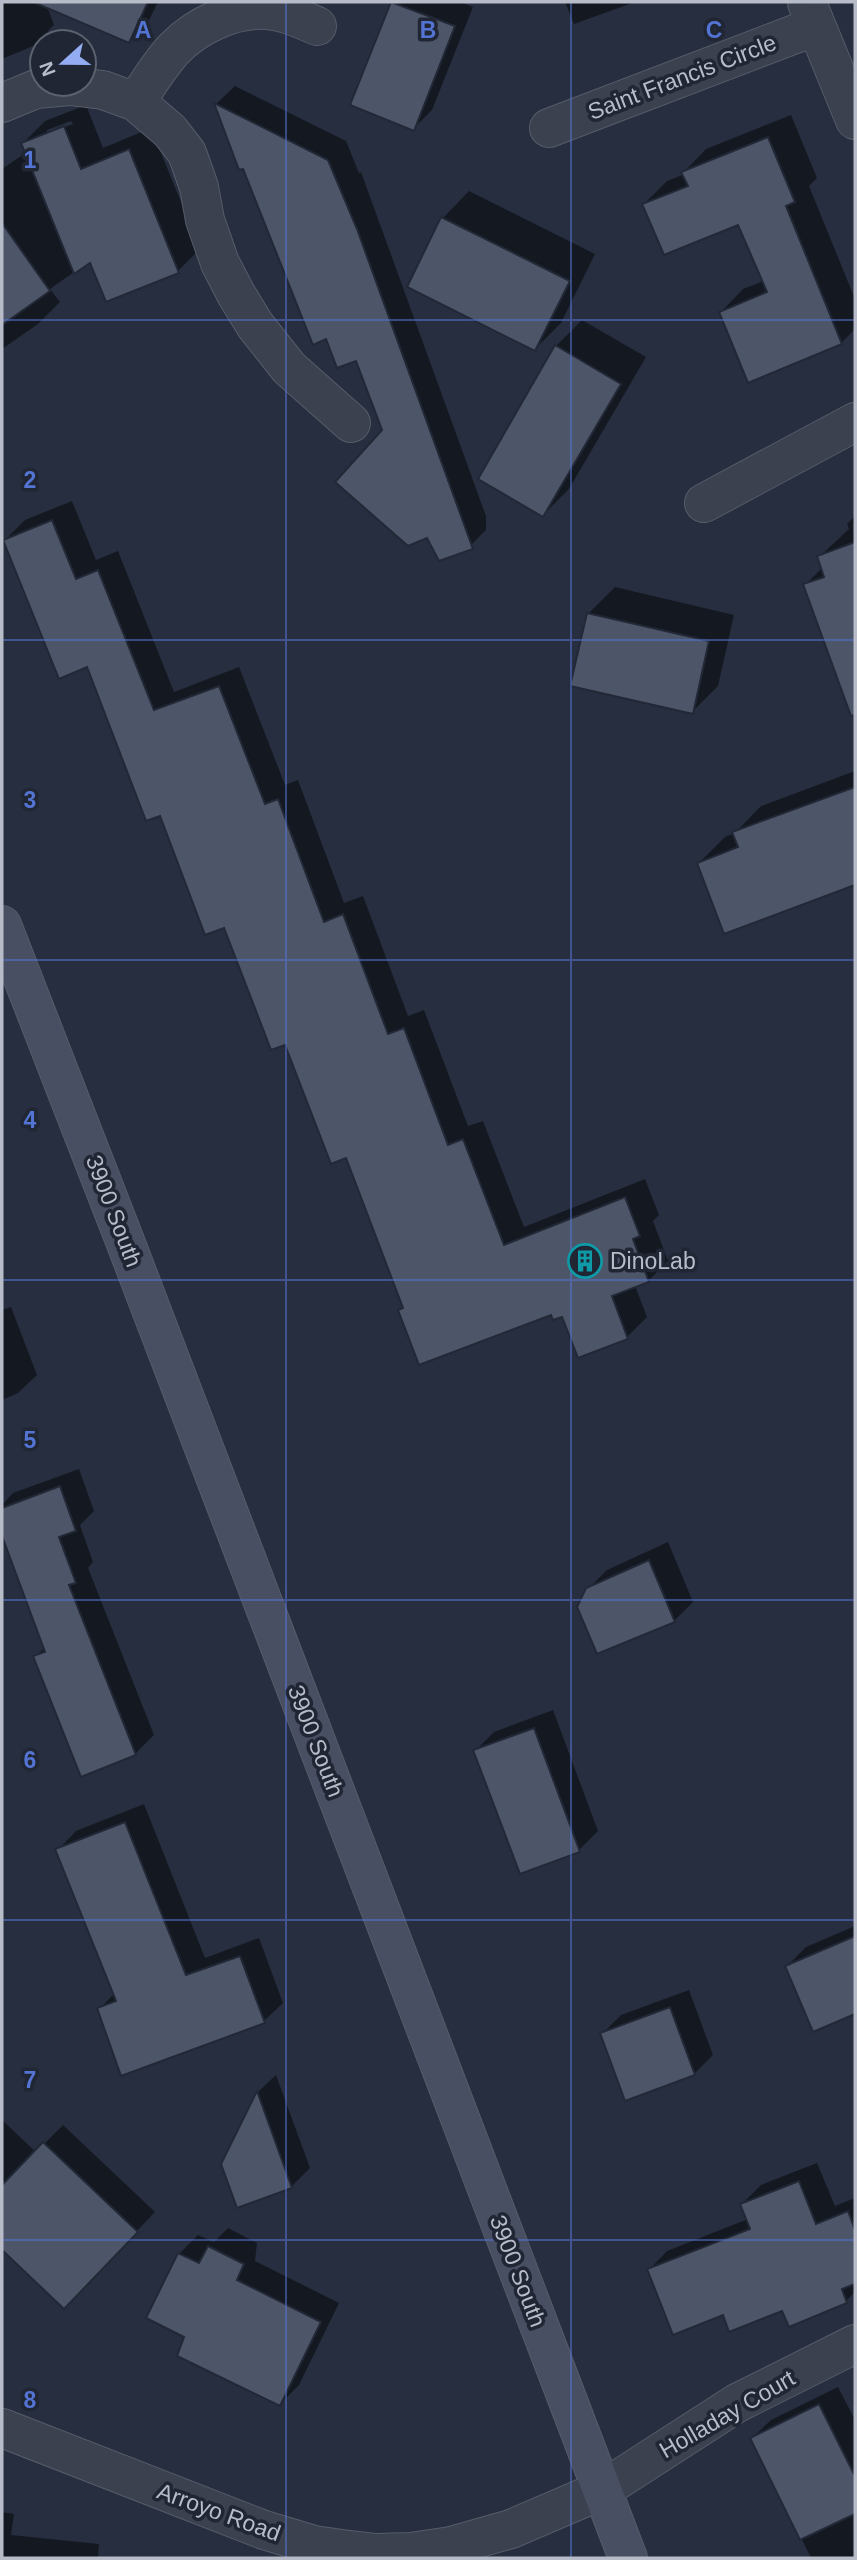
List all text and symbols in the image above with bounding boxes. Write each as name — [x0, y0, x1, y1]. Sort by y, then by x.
text: A — [135, 17, 151, 43]
text: B — [420, 17, 436, 43]
north arrow — [28, 28, 98, 98]
street label: Saint Francis Circle — [584, 28, 780, 126]
text: N — [35, 59, 60, 79]
text: 1 — [24, 147, 37, 173]
text: 2 — [24, 467, 36, 493]
text: 3 — [24, 787, 36, 813]
text: 4 — [24, 1107, 37, 1133]
street label: 3900 South — [81, 1151, 147, 1271]
building icon: DinoLab — [566, 1242, 604, 1280]
place label: DinoLab — [610, 1248, 696, 1274]
text: 5 — [24, 1427, 37, 1453]
street label: 3900 South — [283, 1681, 349, 1801]
text: 6 — [24, 1747, 36, 1773]
text: 7 — [24, 2067, 36, 2093]
street label: 3900 South — [485, 2211, 551, 2331]
street label: Holladay Court — [655, 2364, 800, 2463]
text: 8 — [24, 2387, 37, 2413]
street label: Arroyo Road — [154, 2478, 284, 2546]

